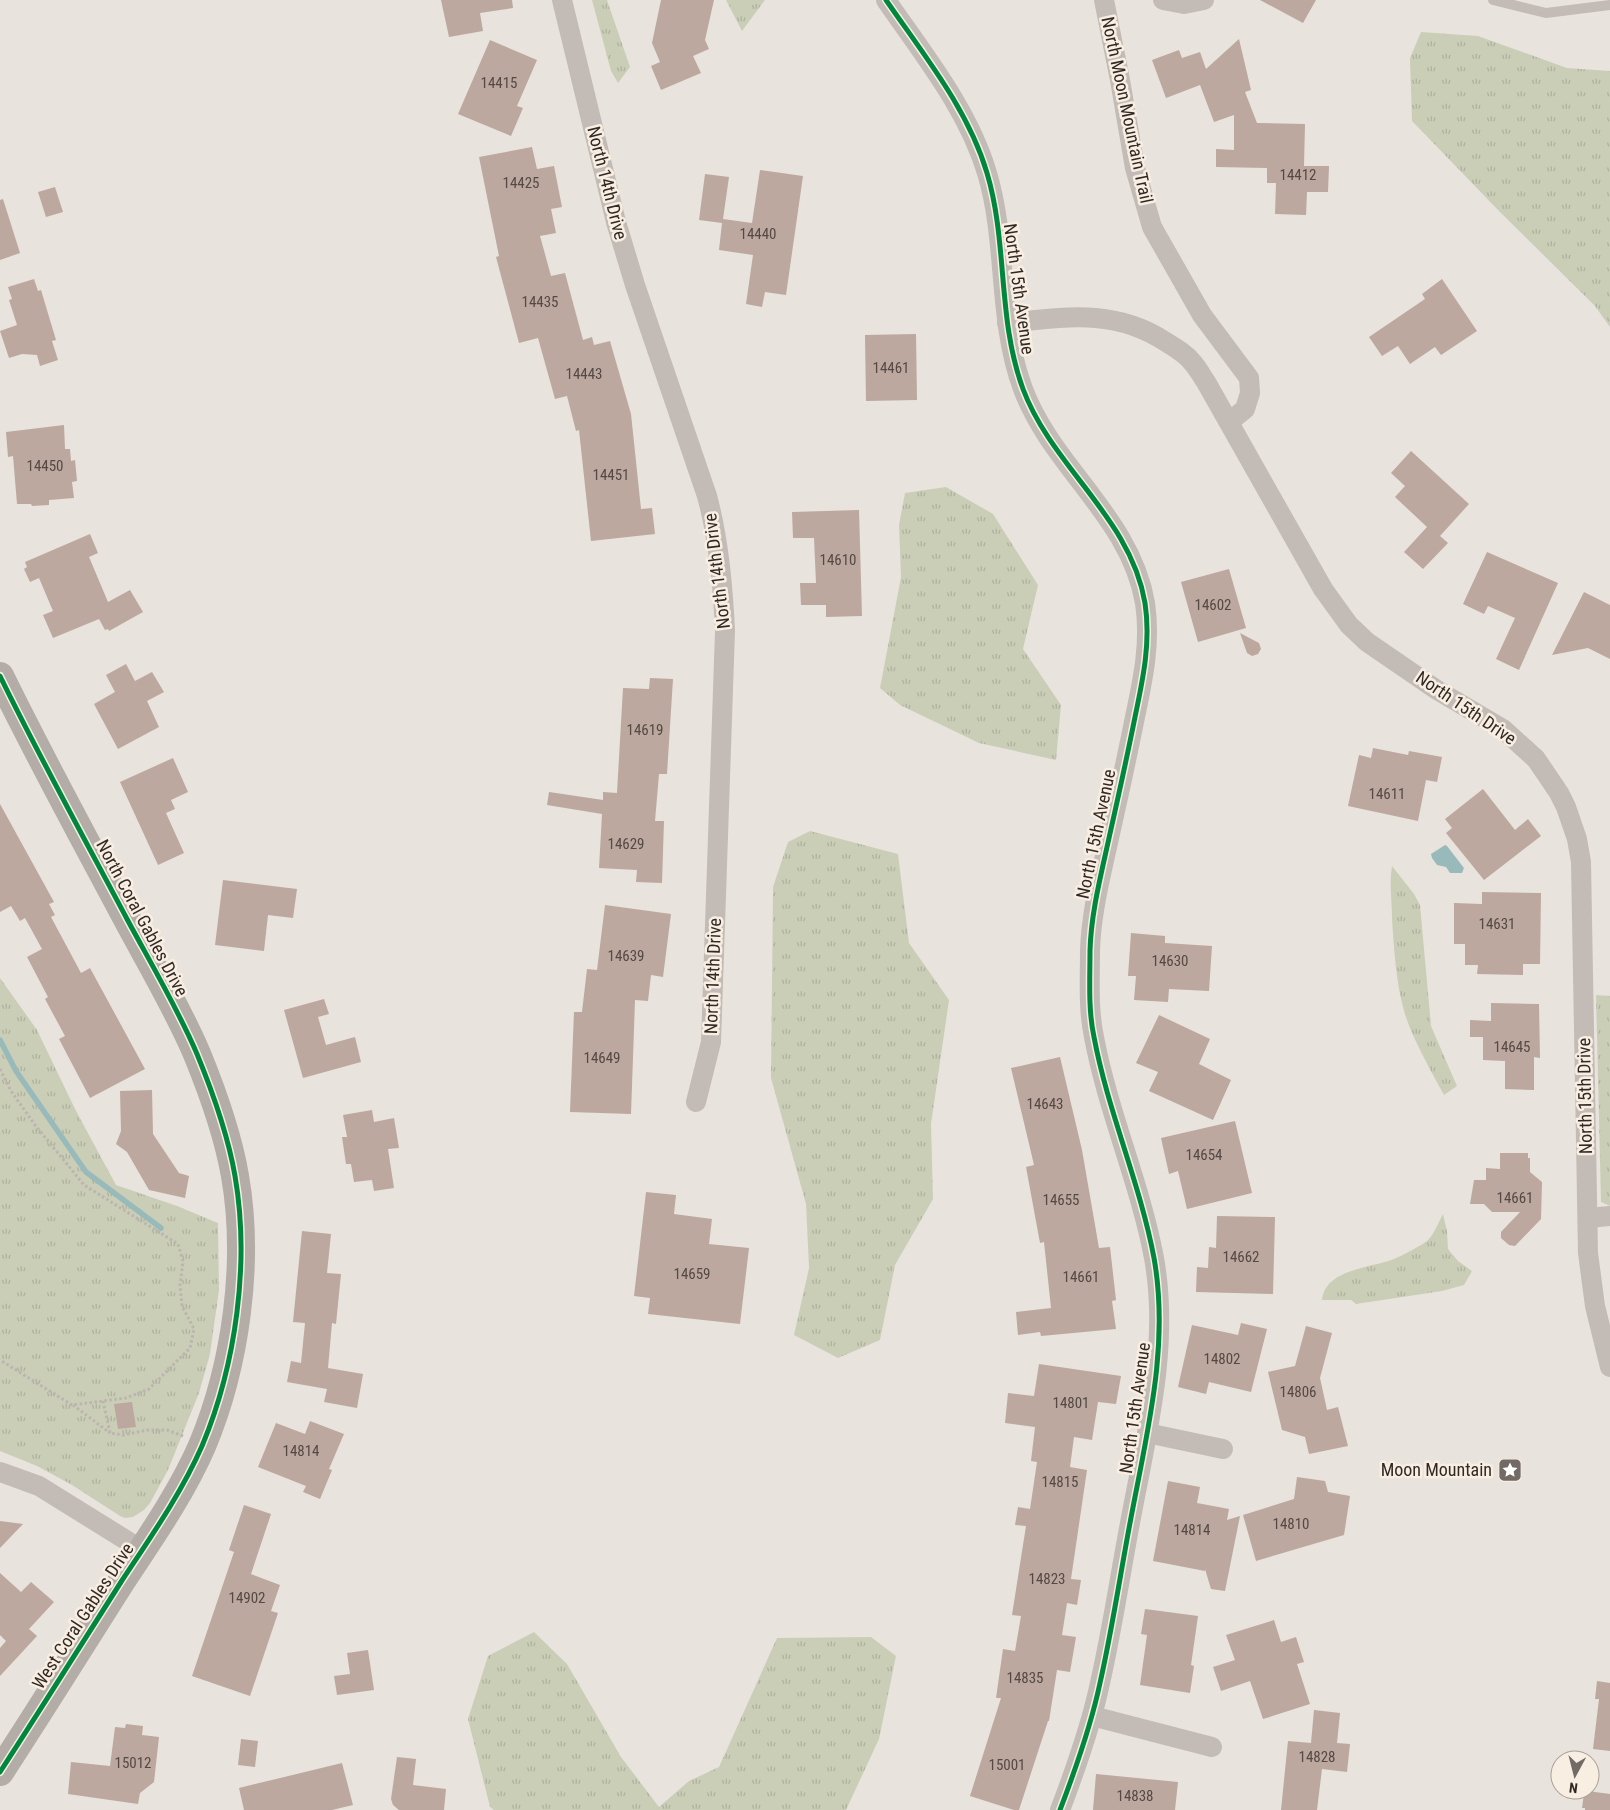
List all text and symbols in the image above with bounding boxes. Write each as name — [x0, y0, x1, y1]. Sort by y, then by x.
street label: North Moon Mountain Trail — [1097, 15, 1158, 205]
house number: 14415 — [480, 74, 518, 92]
street label: North 14th Drive — [583, 124, 632, 242]
house number: 14412 — [1279, 166, 1317, 184]
house number: 14425 — [502, 174, 540, 192]
street label: North 15th Avenue — [1000, 222, 1039, 356]
house number: 14440 — [739, 225, 777, 243]
house number: 14435 — [521, 293, 559, 311]
house number: 14461 — [872, 359, 910, 377]
house number: 14443 — [565, 365, 603, 383]
house number: 14450 — [26, 457, 64, 475]
house number: 14451 — [592, 466, 630, 484]
street label: North 14th Drive — [699, 512, 734, 630]
house number: 14610 — [819, 551, 857, 569]
house number: 14602 — [1194, 596, 1232, 614]
street label: North 15th Drive — [1412, 666, 1520, 749]
house number: 14619 — [626, 721, 664, 739]
street label: North 15th Avenue — [1072, 767, 1120, 901]
house number: 14611 — [1368, 785, 1406, 803]
house number: 14629 — [607, 835, 645, 853]
street label: North Coral Gables Drive — [92, 836, 193, 1000]
house number: 14631 — [1478, 915, 1516, 933]
street label: North 14th Drive — [700, 918, 725, 1034]
house number: 14639 — [607, 947, 645, 965]
house number: 14630 — [1151, 952, 1189, 970]
house number: 14645 — [1493, 1038, 1531, 1056]
street label: North 15th Drive — [1573, 1038, 1596, 1154]
house number: 14649 — [583, 1049, 621, 1067]
house number: 14643 — [1026, 1095, 1064, 1113]
house number: 14654 — [1185, 1146, 1223, 1164]
house number: 14661 — [1496, 1189, 1534, 1207]
house number: 14655 — [1042, 1191, 1080, 1209]
house number: 14662 — [1222, 1248, 1260, 1266]
house number: 14659 — [673, 1265, 711, 1283]
house number: 14661 — [1062, 1268, 1100, 1286]
street label: North 15th Avenue — [1115, 1341, 1154, 1475]
house number: 14802 — [1203, 1350, 1241, 1368]
house number: 14806 — [1279, 1383, 1317, 1401]
house number: 14801 — [1052, 1394, 1090, 1412]
house number: 14814 — [282, 1442, 320, 1460]
place icon: Moon Mountain — [1497, 1457, 1523, 1483]
place label: Moon Mountain — [1381, 1459, 1492, 1480]
house number: 14815 — [1041, 1473, 1079, 1491]
house number: 14810 — [1272, 1515, 1310, 1533]
house number: 14814 — [1173, 1521, 1211, 1539]
street label: West Coral Gables Drive — [28, 1539, 138, 1693]
house number: 14823 — [1028, 1570, 1066, 1588]
house number: 14902 — [228, 1589, 266, 1607]
house number: 14835 — [1006, 1669, 1044, 1687]
house number: 14828 — [1298, 1748, 1336, 1766]
north arrow — [1550, 1750, 1600, 1800]
house number: 15012 — [114, 1754, 152, 1772]
house number: 15001 — [988, 1756, 1026, 1774]
text: N — [1568, 1779, 1579, 1796]
house number: 14838 — [1116, 1787, 1154, 1805]

